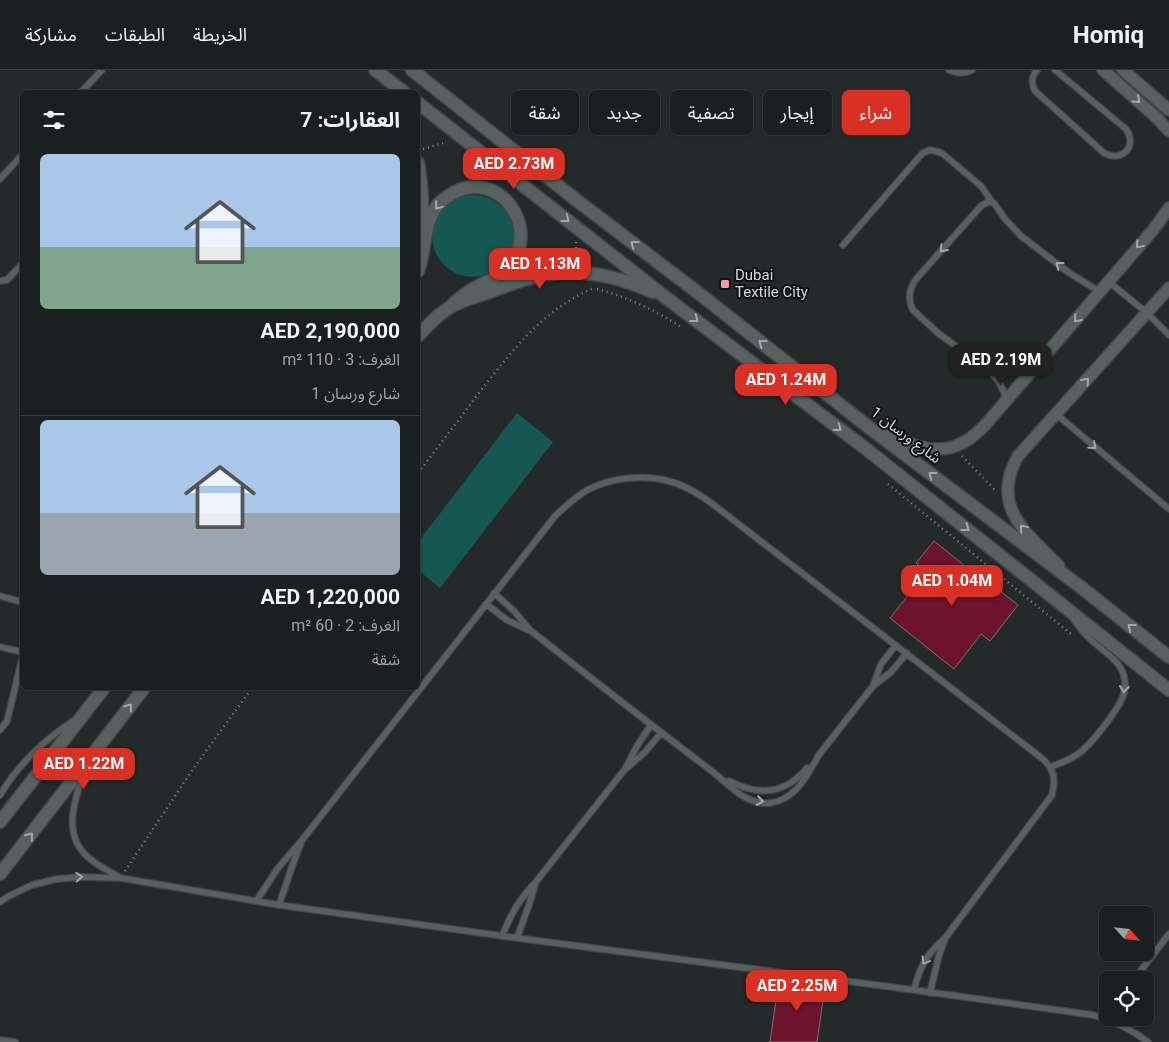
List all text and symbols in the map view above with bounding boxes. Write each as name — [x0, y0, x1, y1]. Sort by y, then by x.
text: Homiq — [1073, 21, 1144, 49]
text: مشاركة — [25, 24, 77, 45]
text: الطبقات — [105, 24, 165, 45]
text: الخريطة — [193, 24, 247, 45]
chip: شقة — [511, 90, 579, 135]
chip: جديد — [589, 90, 660, 135]
chip: تصفية — [670, 90, 753, 135]
chip: إيجار — [763, 90, 832, 135]
chip: شراء — [842, 90, 910, 135]
one-way arrow — [1131, 94, 1140, 103]
icon: filters — [40, 106, 68, 134]
text: العقارات: 7 — [300, 108, 400, 132]
pin: AED 2.73M — [457, 148, 571, 190]
text: AED 2.73M — [474, 154, 554, 173]
icon: home — [175, 187, 265, 277]
one-way arrow — [436, 200, 444, 209]
one-way arrow — [560, 214, 569, 222]
one-way arrow — [1136, 240, 1145, 249]
one-way arrow — [631, 241, 640, 249]
one-way arrow — [940, 243, 949, 252]
pin: AED 1.13M — [483, 248, 597, 290]
text: AED 1.13M — [500, 254, 580, 273]
one-way arrow — [1055, 262, 1065, 271]
place label: Dubai Textile City — [735, 266, 808, 301]
marker: Dubai Textile City — [719, 278, 731, 290]
one-way arrow — [1073, 313, 1082, 322]
one-way arrow — [689, 314, 698, 322]
text: AED 2,190,000 — [261, 319, 400, 343]
one-way arrow — [759, 341, 768, 349]
pin: AED 2.19M — [944, 344, 1058, 386]
text: الغرف: 3 · 110 m² — [282, 350, 400, 369]
text: AED 2.19M — [961, 350, 1041, 369]
pin: AED 1.24M — [729, 364, 843, 406]
text: AED 1.24M — [746, 370, 826, 389]
one-way arrow — [1080, 377, 1089, 386]
text: شارع ورسان 1 — [311, 384, 400, 403]
street label: شارع ورسان 1 — [866, 403, 945, 470]
one-way arrow — [832, 422, 842, 431]
one-way arrow — [1087, 440, 1096, 448]
icon: home — [175, 452, 265, 542]
one-way arrow — [928, 472, 938, 481]
one-way arrow — [960, 523, 969, 531]
one-way arrow — [1020, 525, 1029, 534]
pin: AED 1.04M — [895, 564, 1009, 607]
text: AED 1.04M — [912, 571, 992, 590]
text: AED 1,220,000 — [261, 585, 400, 609]
text: الغرف: 2 · 60 m² — [291, 616, 400, 635]
one-way arrow — [1128, 624, 1137, 632]
text: شقة — [372, 650, 400, 669]
one-way arrow — [1119, 686, 1130, 694]
one-way arrow — [124, 704, 132, 713]
pin: AED 1.22M — [27, 748, 141, 790]
text: AED 1.22M — [44, 754, 124, 773]
one-way arrow — [756, 796, 765, 806]
one-way arrow — [24, 832, 33, 842]
one-way arrow — [75, 872, 83, 883]
north arrow — [1099, 906, 1154, 961]
map controls — [1099, 906, 1154, 1026]
one-way arrow — [922, 955, 932, 964]
pin: AED 2.25M — [740, 970, 854, 1012]
button: locate — [1099, 971, 1154, 1026]
text: AED 2.25M — [757, 976, 837, 995]

